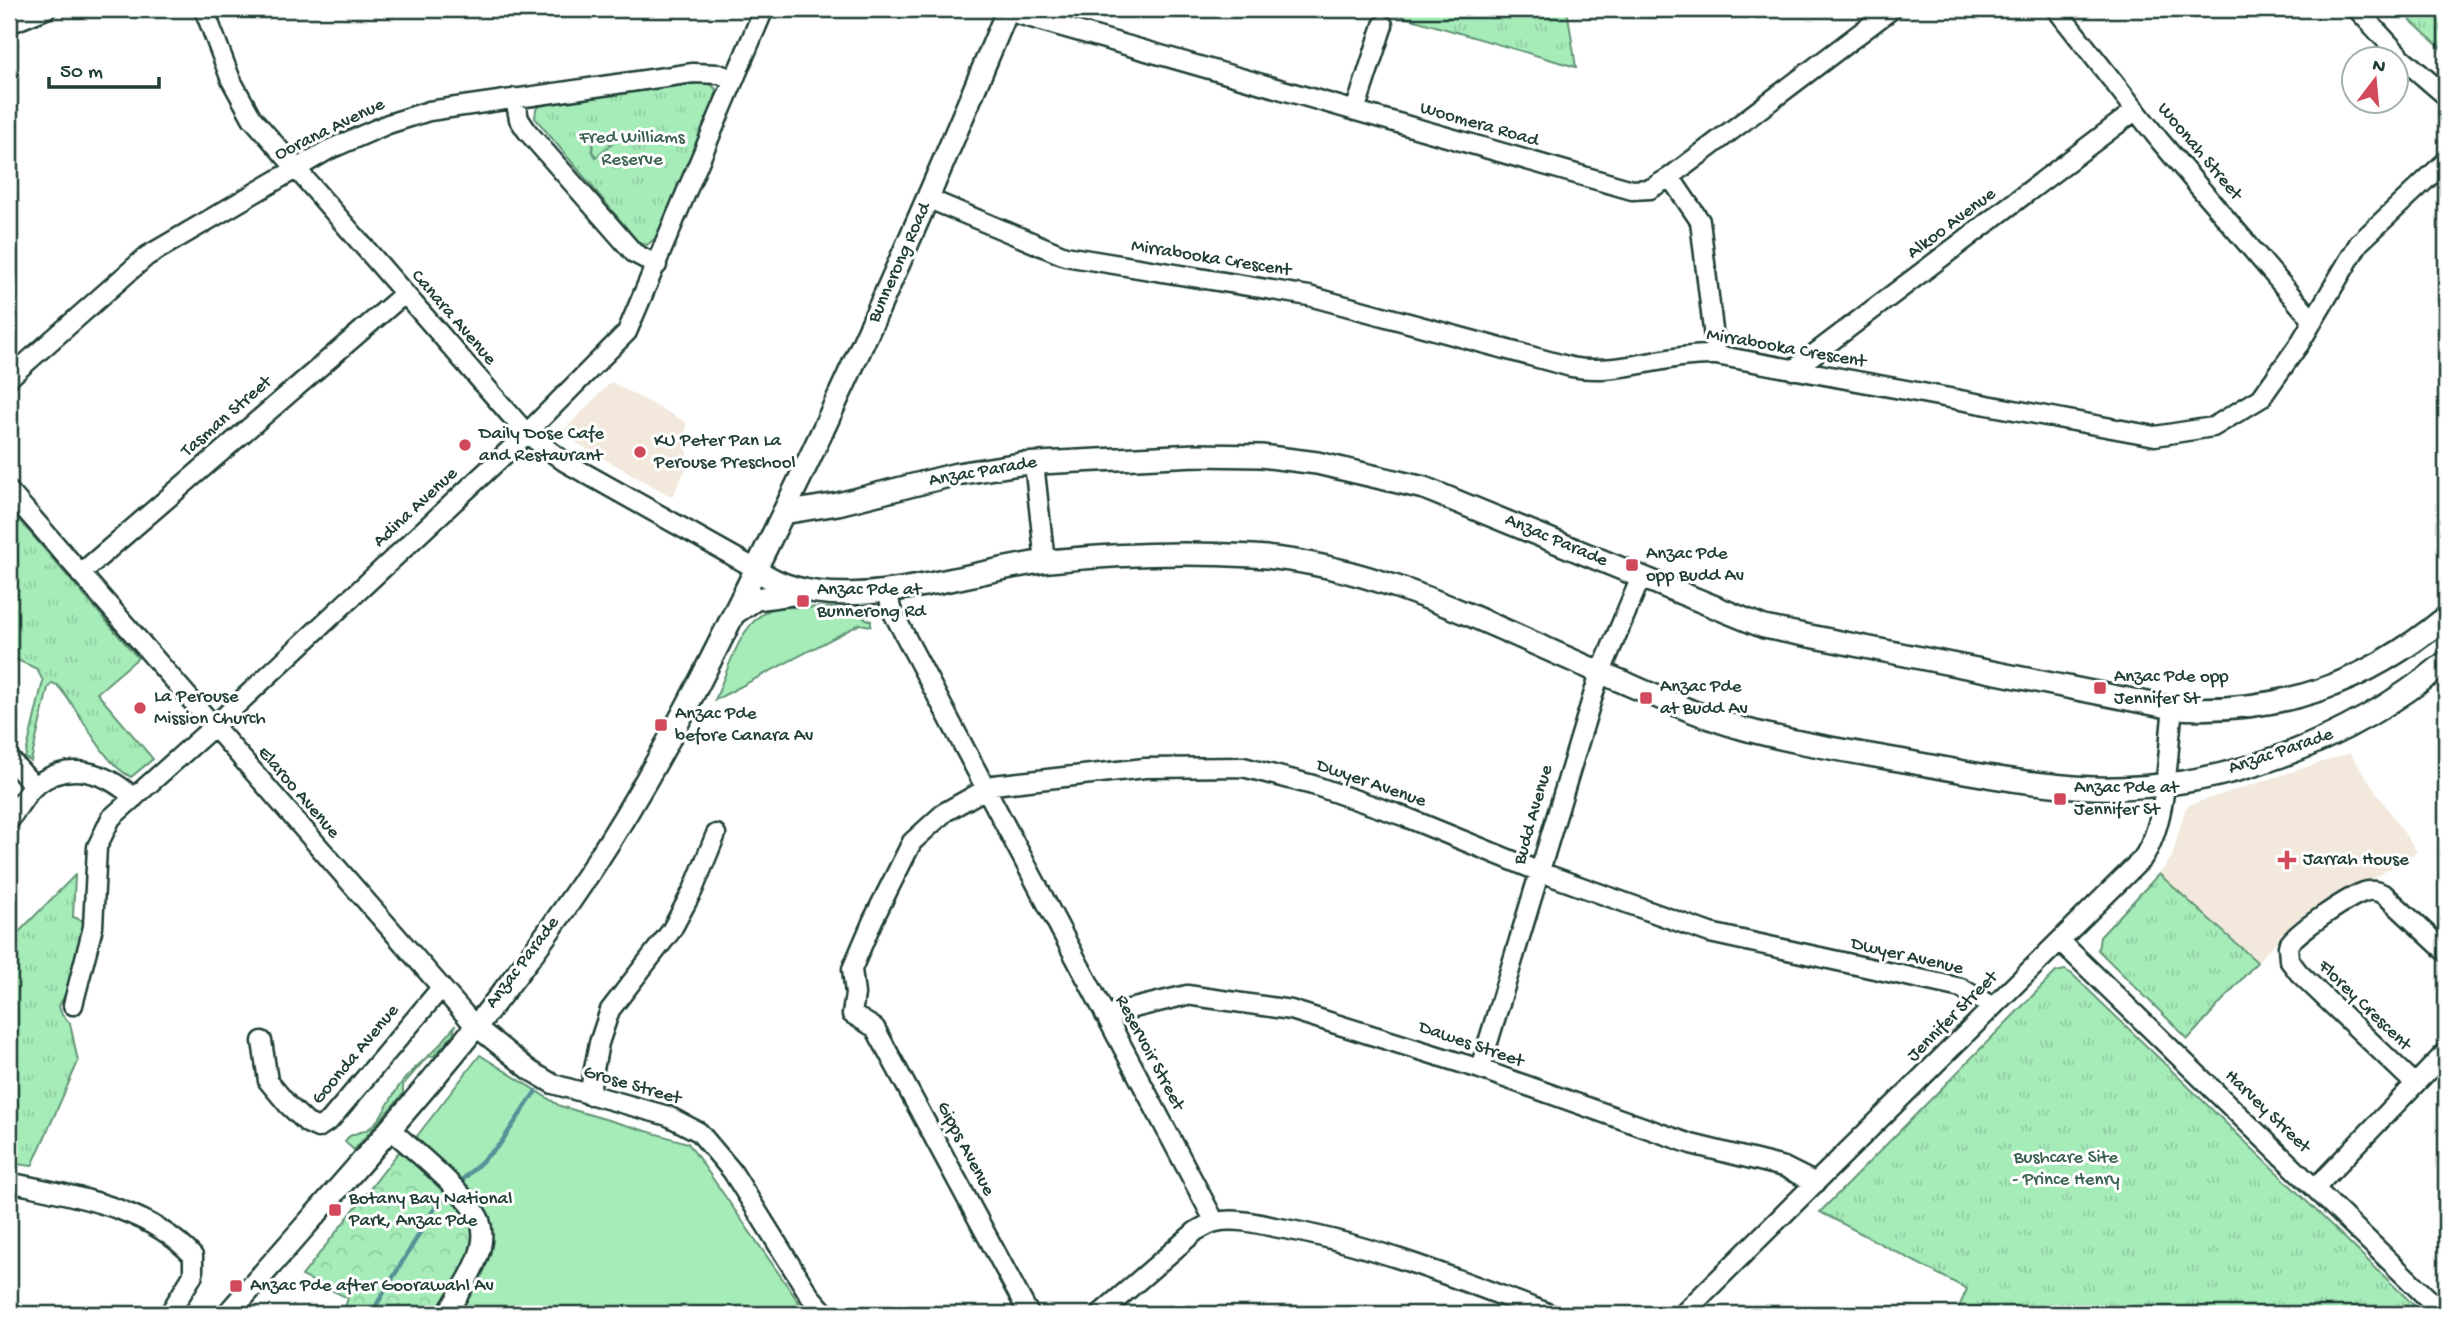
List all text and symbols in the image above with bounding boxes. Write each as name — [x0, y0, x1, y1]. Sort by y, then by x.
scale bar — [49, 46, 159, 90]
north arrow — [2340, 46, 2410, 116]
text: N — [2370, 54, 2388, 80]
text: 50 m — [60, 61, 103, 86]
street label: Oorana Avenue — [271, 93, 389, 167]
street label: Woomera Road — [1417, 97, 1543, 153]
street label: Woonah Street — [2151, 98, 2248, 207]
park label: Fred Williams Reserve — [578, 127, 686, 172]
street label: Alkoo Avenue — [1903, 183, 2001, 265]
street label: Bunnerong Road — [863, 198, 937, 327]
street label: Mirrabooka Crescent — [1129, 235, 1295, 283]
street label: Canara Avenue — [405, 265, 501, 371]
street label: Mirrabooka Crescent — [1705, 324, 1870, 375]
street label: Tasman Street — [176, 370, 279, 463]
place label: Daily Dose Cafe and Restaurant — [477, 423, 604, 468]
place label: KU Peter Pan La Perouse Preschool — [653, 430, 796, 475]
marker: Daily Dose Cafe and Restaurant — [457, 437, 473, 453]
marker: KU Peter Pan La Perouse Preschool — [632, 444, 648, 460]
street label: Anzac Parade — [927, 451, 1039, 493]
street label: Adina Avenue — [369, 463, 463, 553]
street label: Anzac Parade — [1501, 509, 1611, 573]
place label: Anzac Pde opp Budd Av — [1646, 543, 1744, 588]
marker: Anzac Pde opp Budd Av — [1624, 557, 1640, 573]
place label: Anzac Pde at Bunnerong Rd — [816, 579, 927, 624]
marker: Anzac Pde at Bunnerong Rd — [795, 593, 811, 609]
place label: Anzac Pde opp Jennifer St — [2114, 666, 2229, 711]
place label: Anzac Pde at Budd Av — [1660, 676, 1748, 721]
marker: Anzac Pde opp Jennifer St — [2092, 680, 2108, 696]
place label: La Perouse Mission Church — [154, 686, 266, 731]
marker: Anzac Pde at Budd Av — [1638, 690, 1654, 706]
marker: La Perouse Mission Church — [132, 700, 148, 716]
place label: Anzac Pde before Canara Av — [675, 703, 813, 748]
marker: Anzac Pde before Canara Av — [653, 717, 669, 733]
street label: Anzac Parade — [2226, 723, 2337, 781]
street label: Elaroo Avenue — [252, 742, 344, 844]
street label: Dwyer Avenue — [1311, 754, 1429, 814]
street label: Budd Avenue — [1509, 762, 1559, 868]
place label: Anzac Pde at Jennifer St — [2074, 777, 2181, 822]
marker: Anzac Pde at Jennifer St — [2052, 791, 2068, 807]
place label: Jarrah House — [2303, 849, 2409, 872]
marker: Jarrah House — [2277, 850, 2297, 870]
street label: Anzac Parade — [481, 912, 565, 1014]
street label: Dwyer Avenue — [1847, 932, 1966, 981]
street label: Florey Crescent — [2312, 955, 2417, 1058]
street label: Jennifer Street — [1903, 965, 2005, 1067]
street label: Reservoir Street — [1109, 991, 1190, 1117]
street label: Goonda Avenue — [307, 1000, 405, 1110]
street label: Dawes Street — [1414, 1016, 1529, 1074]
street label: Grose Street — [581, 1061, 686, 1112]
street label: Harvey Street — [2219, 1065, 2316, 1160]
street label: Gipps Avenue — [931, 1098, 1000, 1200]
park label: Bushcare Site - Prince Henry — [2012, 1147, 2120, 1192]
place label: Botany Bay National Park, Anzac Pde — [348, 1188, 512, 1233]
marker: Botany Bay National Park, Anzac Pde — [327, 1202, 343, 1218]
place label: Anzac Pde after Goorawahl Av — [250, 1275, 494, 1298]
marker: Anzac Pde after Goorawahl Av — [228, 1278, 244, 1294]

